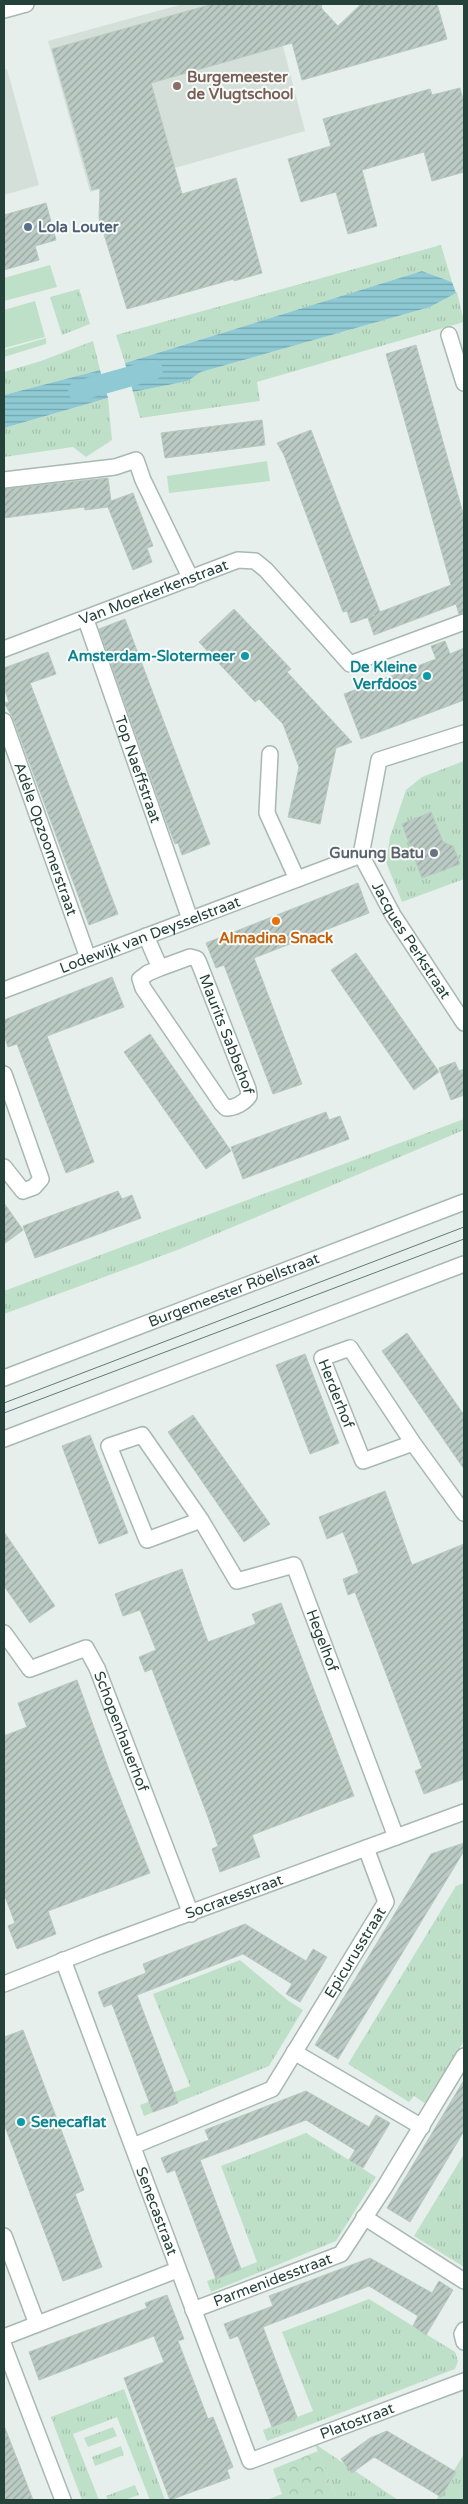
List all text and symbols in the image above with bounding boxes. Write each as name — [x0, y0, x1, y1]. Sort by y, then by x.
place label: Burgemeester de Vlugtschool — [187, 68, 294, 104]
marker: Burgemeester de Vlugtschool — [171, 80, 183, 92]
place label: Lola Louter — [38, 218, 119, 236]
marker: Lola Louter — [22, 221, 34, 233]
street label: Van Moerkerkenstraat — [77, 556, 231, 629]
place label: Amsterdam-Slotermeer — [68, 647, 235, 665]
marker: Amsterdam-Slotermeer — [239, 650, 251, 662]
place label: De Kleine Verfdoos — [350, 658, 417, 693]
marker: De Kleine Verfdoos — [421, 670, 433, 682]
street label: Top Naeffstraat — [111, 713, 165, 825]
street label: Adèle Opzoomerstraat — [10, 760, 81, 918]
place label: Gunung Batu — [329, 844, 424, 863]
marker: Gunung Batu — [428, 847, 440, 859]
street label: Jacques Perkstraat — [368, 879, 455, 1002]
street label: Lodewijk van Deysselstraat — [57, 892, 243, 977]
marker: Almadina Snack — [270, 915, 282, 927]
place label: Almadina Snack — [219, 929, 333, 947]
street label: Maurits Sabbehof — [195, 972, 258, 1095]
street label: Burgemeester Röellstraat — [146, 1249, 322, 1331]
street label: Herderhof — [314, 1356, 358, 1431]
street label: Hegelhof — [302, 1607, 342, 1675]
street label: Schopenhauerhof — [90, 1669, 153, 1794]
street label: Socratesstraat — [183, 1870, 286, 1923]
street label: Epicurusstraat — [321, 1904, 390, 2001]
place label: Senecaflat — [31, 2113, 106, 2131]
marker: Senecaflat — [15, 2116, 27, 2128]
street label: Senecastraat — [132, 2164, 181, 2258]
street label: Parmenidesstraat — [211, 2249, 335, 2311]
street label: Platostraat — [317, 2399, 397, 2443]

